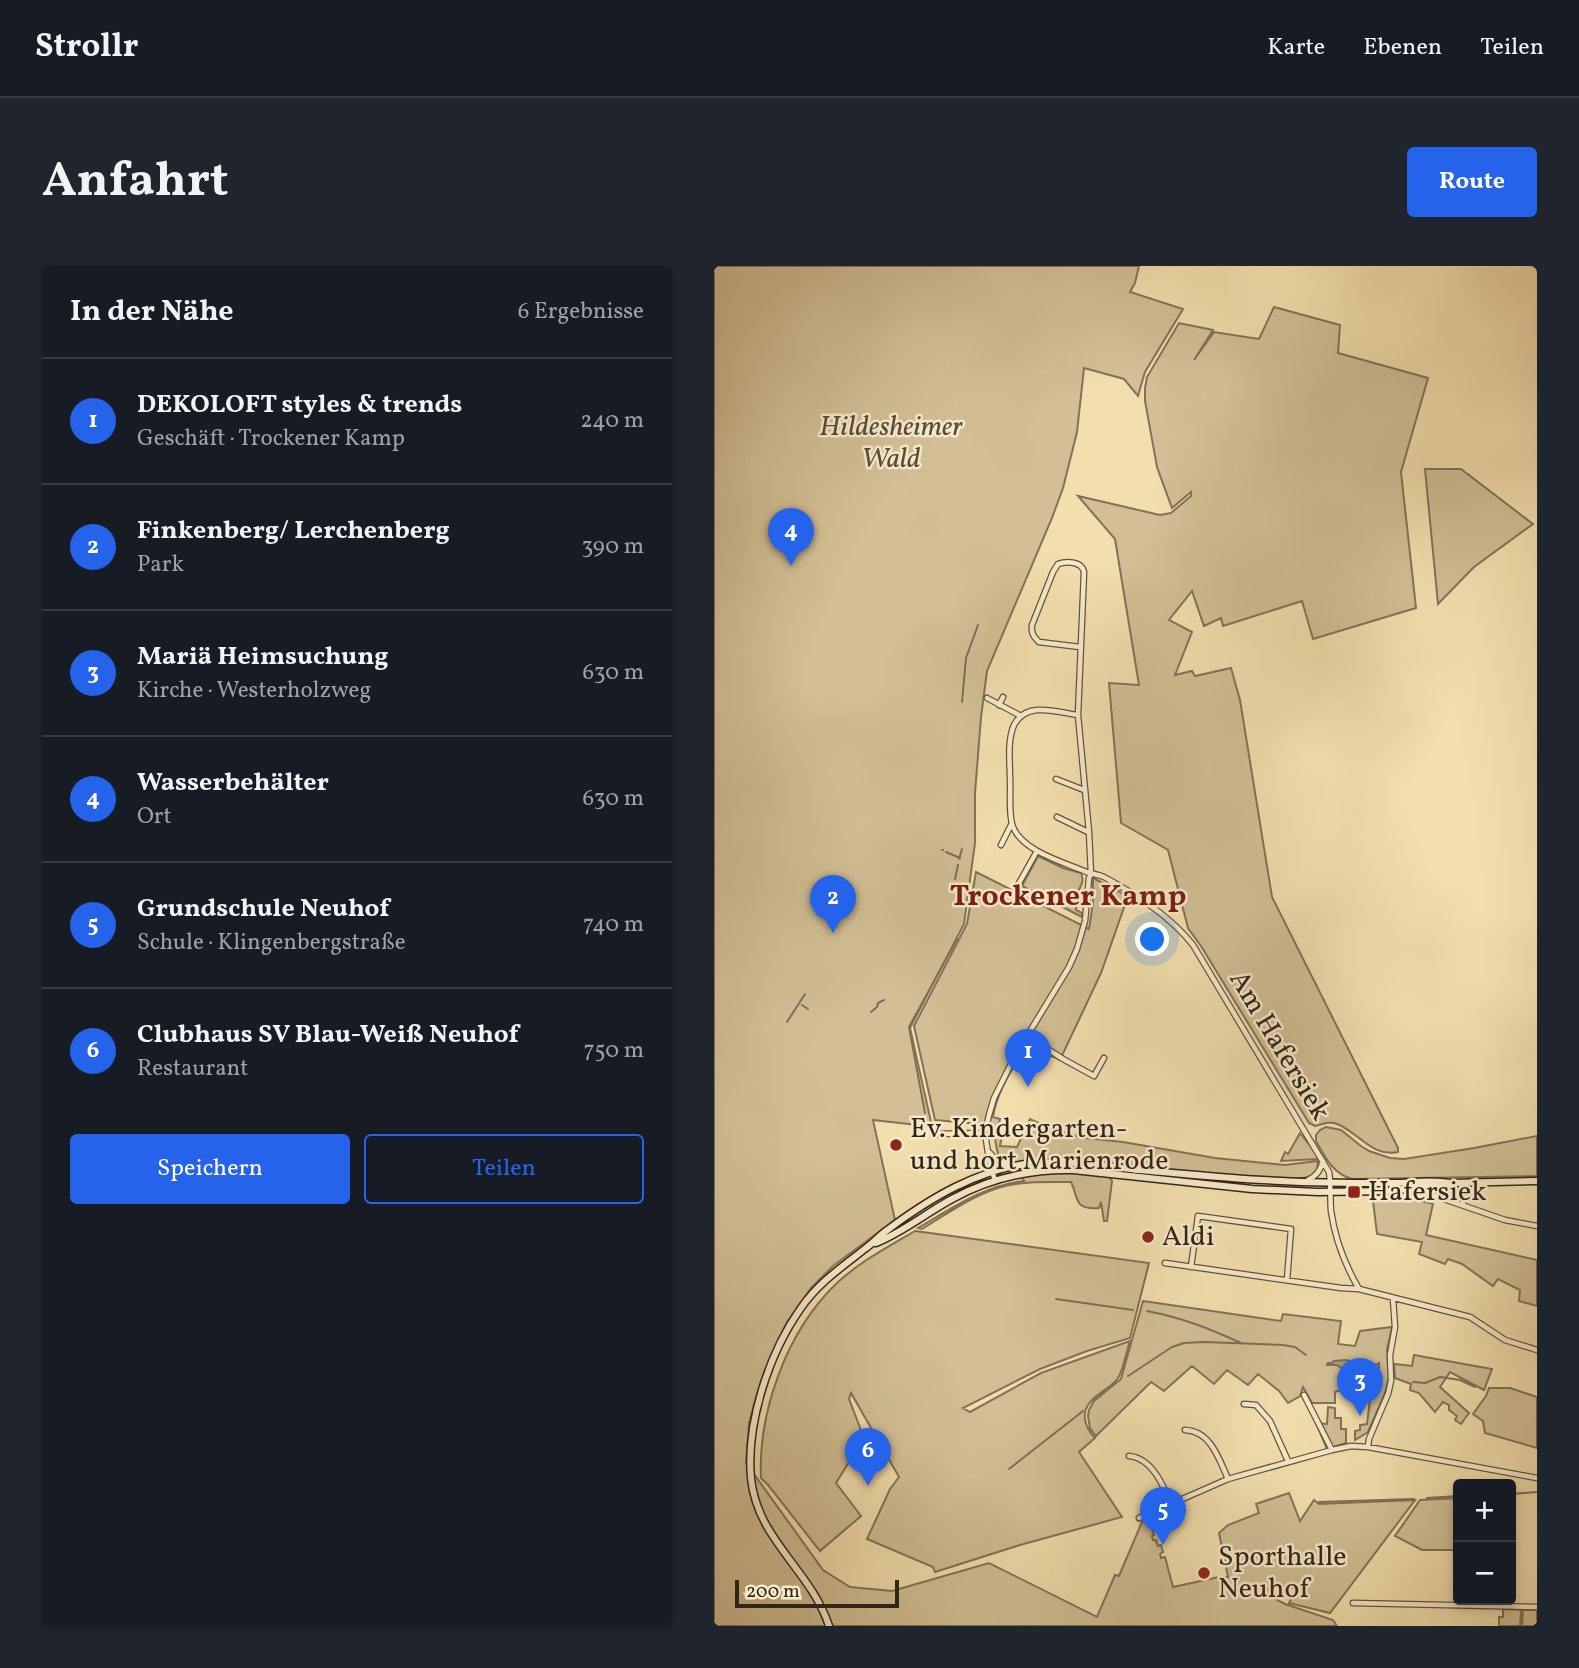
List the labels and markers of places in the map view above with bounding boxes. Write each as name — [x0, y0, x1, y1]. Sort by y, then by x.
pin: 4 — [768, 508, 814, 566]
pin: 2 — [810, 875, 856, 933]
pin: 1 — [1005, 1029, 1051, 1087]
place label: Ev. Kindergarten- und hort Marienrode — [910, 1110, 1169, 1181]
marker: Ev. Kindergarten- und hort Marienrode — [888, 1137, 904, 1153]
place label: Hafersiek — [1368, 1173, 1487, 1212]
marker: Hafersiek — [1346, 1184, 1362, 1200]
place label: Aldi — [1162, 1218, 1214, 1257]
marker: Aldi — [1140, 1229, 1156, 1245]
pin: 3 — [1337, 1358, 1383, 1416]
pin: 6 — [845, 1428, 891, 1486]
pin: 5 — [1140, 1487, 1186, 1545]
place label: Sporthalle Neuhof — [1218, 1538, 1347, 1609]
marker: Sporthalle Neuhof — [1196, 1565, 1212, 1581]

